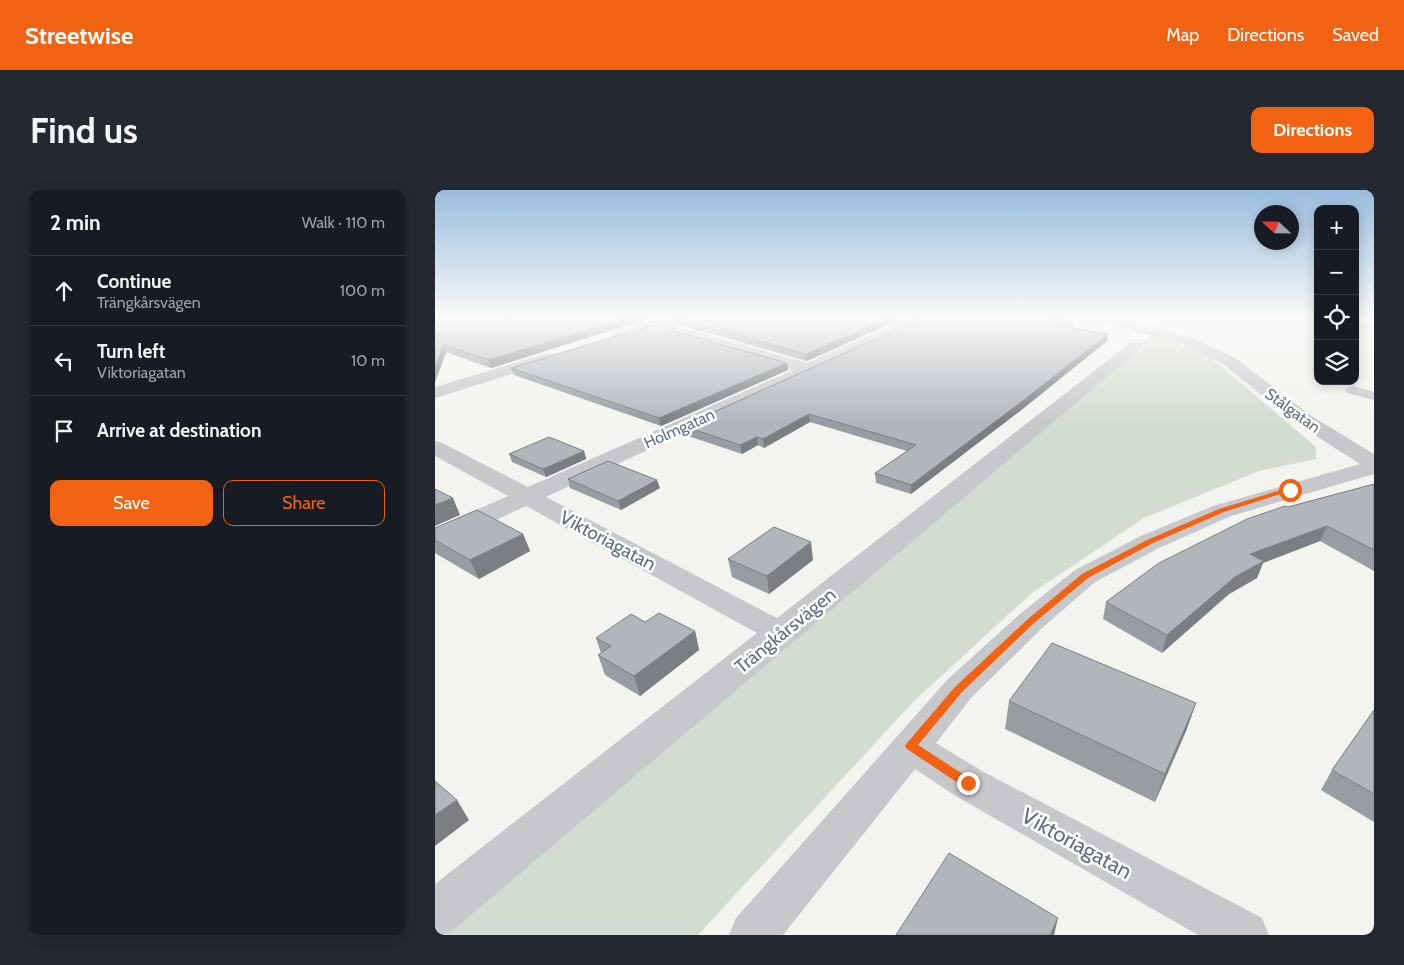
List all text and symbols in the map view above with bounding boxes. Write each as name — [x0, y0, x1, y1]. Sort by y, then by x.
text: Streetwise — [25, 21, 133, 50]
text: Map — [1166, 24, 1199, 46]
text: Directions — [1227, 24, 1304, 46]
text: Saved — [1332, 24, 1379, 46]
button: Directions — [1251, 107, 1374, 153]
text: Find us — [30, 109, 138, 152]
north arrow — [1254, 205, 1299, 250]
map controls — [1314, 205, 1359, 385]
button: + — [1314, 205, 1359, 250]
text: 2 min — [50, 210, 101, 235]
text: Walk · 110 m — [302, 213, 385, 232]
button: − — [1314, 250, 1359, 295]
text: Continue — [97, 270, 171, 293]
icon: ahead — [50, 277, 78, 305]
text: 100 m — [340, 281, 385, 300]
text: Trängkårsvägen — [97, 293, 201, 312]
button: locate — [1314, 295, 1359, 340]
text: Turn left — [97, 340, 165, 363]
button: layers — [1314, 340, 1359, 385]
icon: left — [50, 347, 78, 375]
text: 10 m — [351, 351, 385, 370]
text: Viktoriagatan — [97, 363, 186, 382]
street label: Stålgatan — [1261, 384, 1324, 437]
street label: Holmgatan — [641, 404, 717, 452]
icon: arrive — [50, 417, 78, 445]
text: Arrive at destination — [97, 419, 261, 442]
route start — [1279, 479, 1302, 502]
button: Save — [50, 480, 213, 526]
button: Share — [223, 480, 385, 526]
street label: Viktoriagatan — [556, 506, 660, 575]
street label: Trängkårsvägen — [730, 583, 840, 678]
route end — [957, 772, 980, 795]
street label: Viktoriagatan — [1017, 802, 1137, 885]

